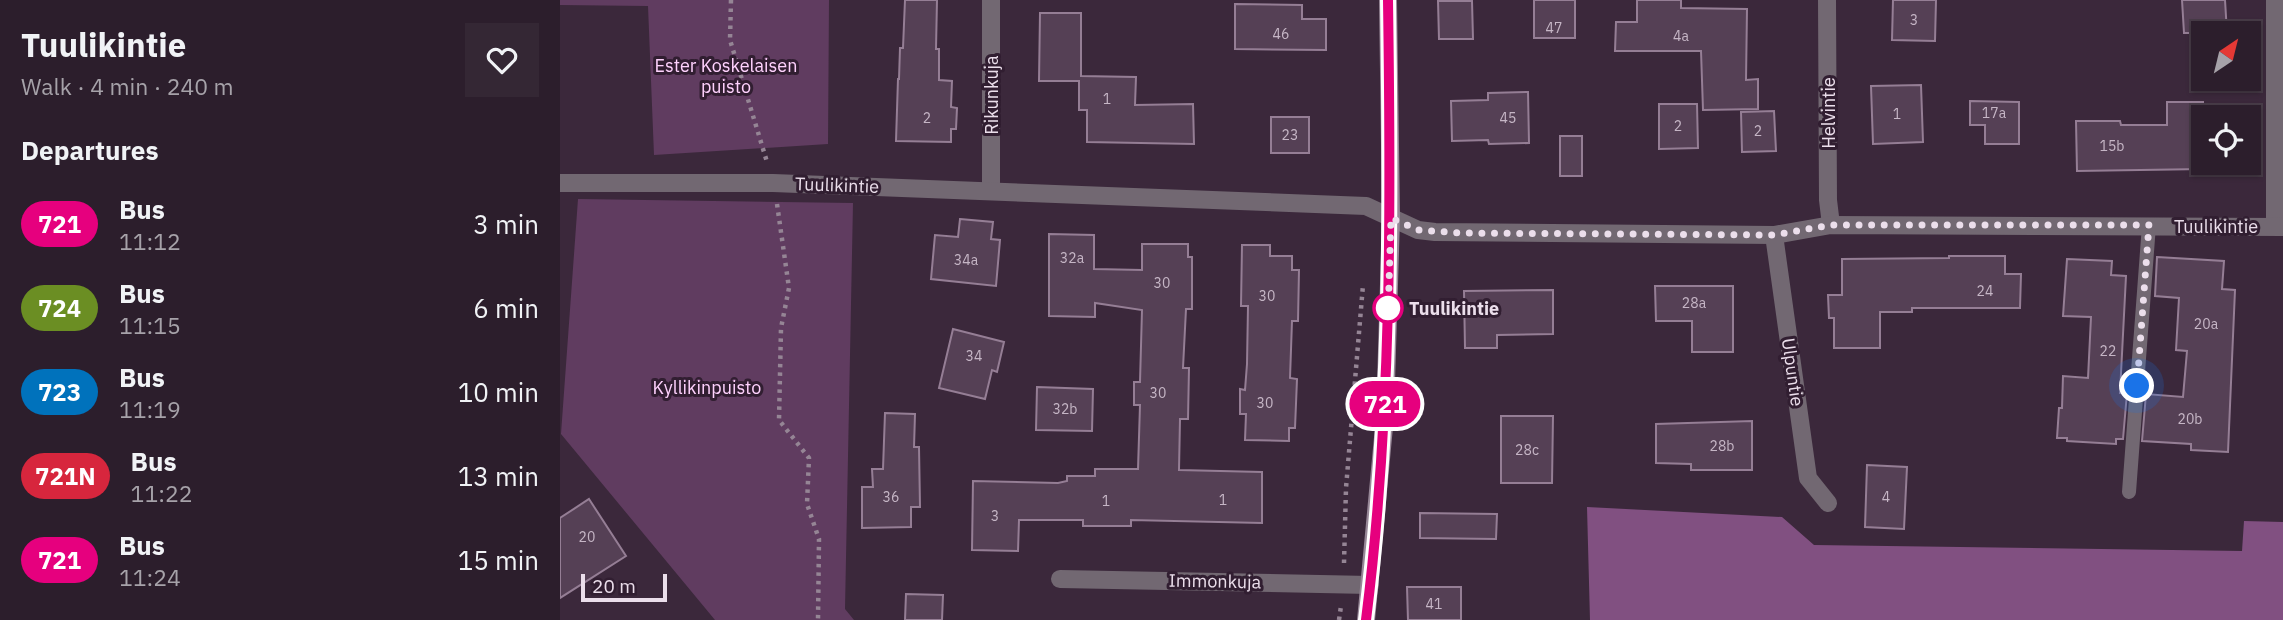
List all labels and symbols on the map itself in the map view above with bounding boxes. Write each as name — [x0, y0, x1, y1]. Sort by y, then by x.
house number: 3 — [1910, 11, 1918, 29]
house number: 47 — [1546, 19, 1562, 37]
north arrow — [2191, 21, 2261, 91]
house number: 46 — [1273, 25, 1289, 43]
house number: 4a — [1673, 27, 1689, 45]
park label: Ester Koskelaisen puisto — [655, 54, 797, 98]
street label: Rikunkuja — [980, 55, 1003, 135]
street label: Helvintie — [1817, 77, 1840, 149]
house number: 1 — [1103, 90, 1111, 108]
house number: 17a — [1982, 104, 2007, 122]
house number: 1 — [1893, 105, 1901, 123]
house number: 2 — [923, 109, 931, 127]
house number: 45 — [1500, 109, 1516, 127]
house number: 2 — [1674, 117, 1682, 135]
house number: 2 — [1754, 122, 1762, 140]
house number: 23 — [1282, 126, 1298, 144]
house number: 15b — [2100, 137, 2124, 155]
street label: Tuulikintie — [795, 172, 880, 198]
street label: Tuulikintie — [2174, 215, 2258, 238]
house number: 32a — [1060, 249, 1085, 267]
house number: 34a — [954, 251, 979, 269]
house number: 30 — [1154, 274, 1170, 292]
house number: 24 — [1977, 282, 1993, 300]
house number: 30 — [1259, 287, 1275, 305]
marker: Tuulikintie — [1373, 293, 1403, 323]
house number: 28a — [1682, 294, 1707, 312]
place label: Tuulikintie — [1409, 297, 1499, 320]
house number: 20a — [2194, 315, 2219, 333]
street label: Ulpuntie — [1777, 336, 1809, 408]
house number: 22 — [2100, 342, 2116, 360]
house number: 34 — [966, 347, 982, 365]
your location — [2119, 368, 2154, 403]
park label: Kyllikinpuisto — [653, 376, 761, 399]
line badge: 721 — [1345, 381, 1425, 427]
house number: 30 — [1150, 384, 1166, 402]
house number: 30 — [1257, 394, 1273, 412]
house number: 32b — [1053, 400, 1077, 418]
house number: 20b — [2178, 410, 2202, 428]
house number: 28b — [1710, 437, 1734, 455]
house number: 28c — [1515, 441, 1539, 459]
house number: 36 — [883, 488, 899, 506]
house number: 4 — [1882, 488, 1890, 506]
house number: 1 — [1219, 491, 1227, 509]
house number: 1 — [1102, 492, 1110, 510]
house number: 3 — [991, 507, 999, 525]
house number: 20 — [579, 528, 595, 546]
street label: Immonkuja — [1169, 569, 1262, 593]
scale bar — [581, 571, 667, 603]
house number: 41 — [1426, 595, 1442, 613]

